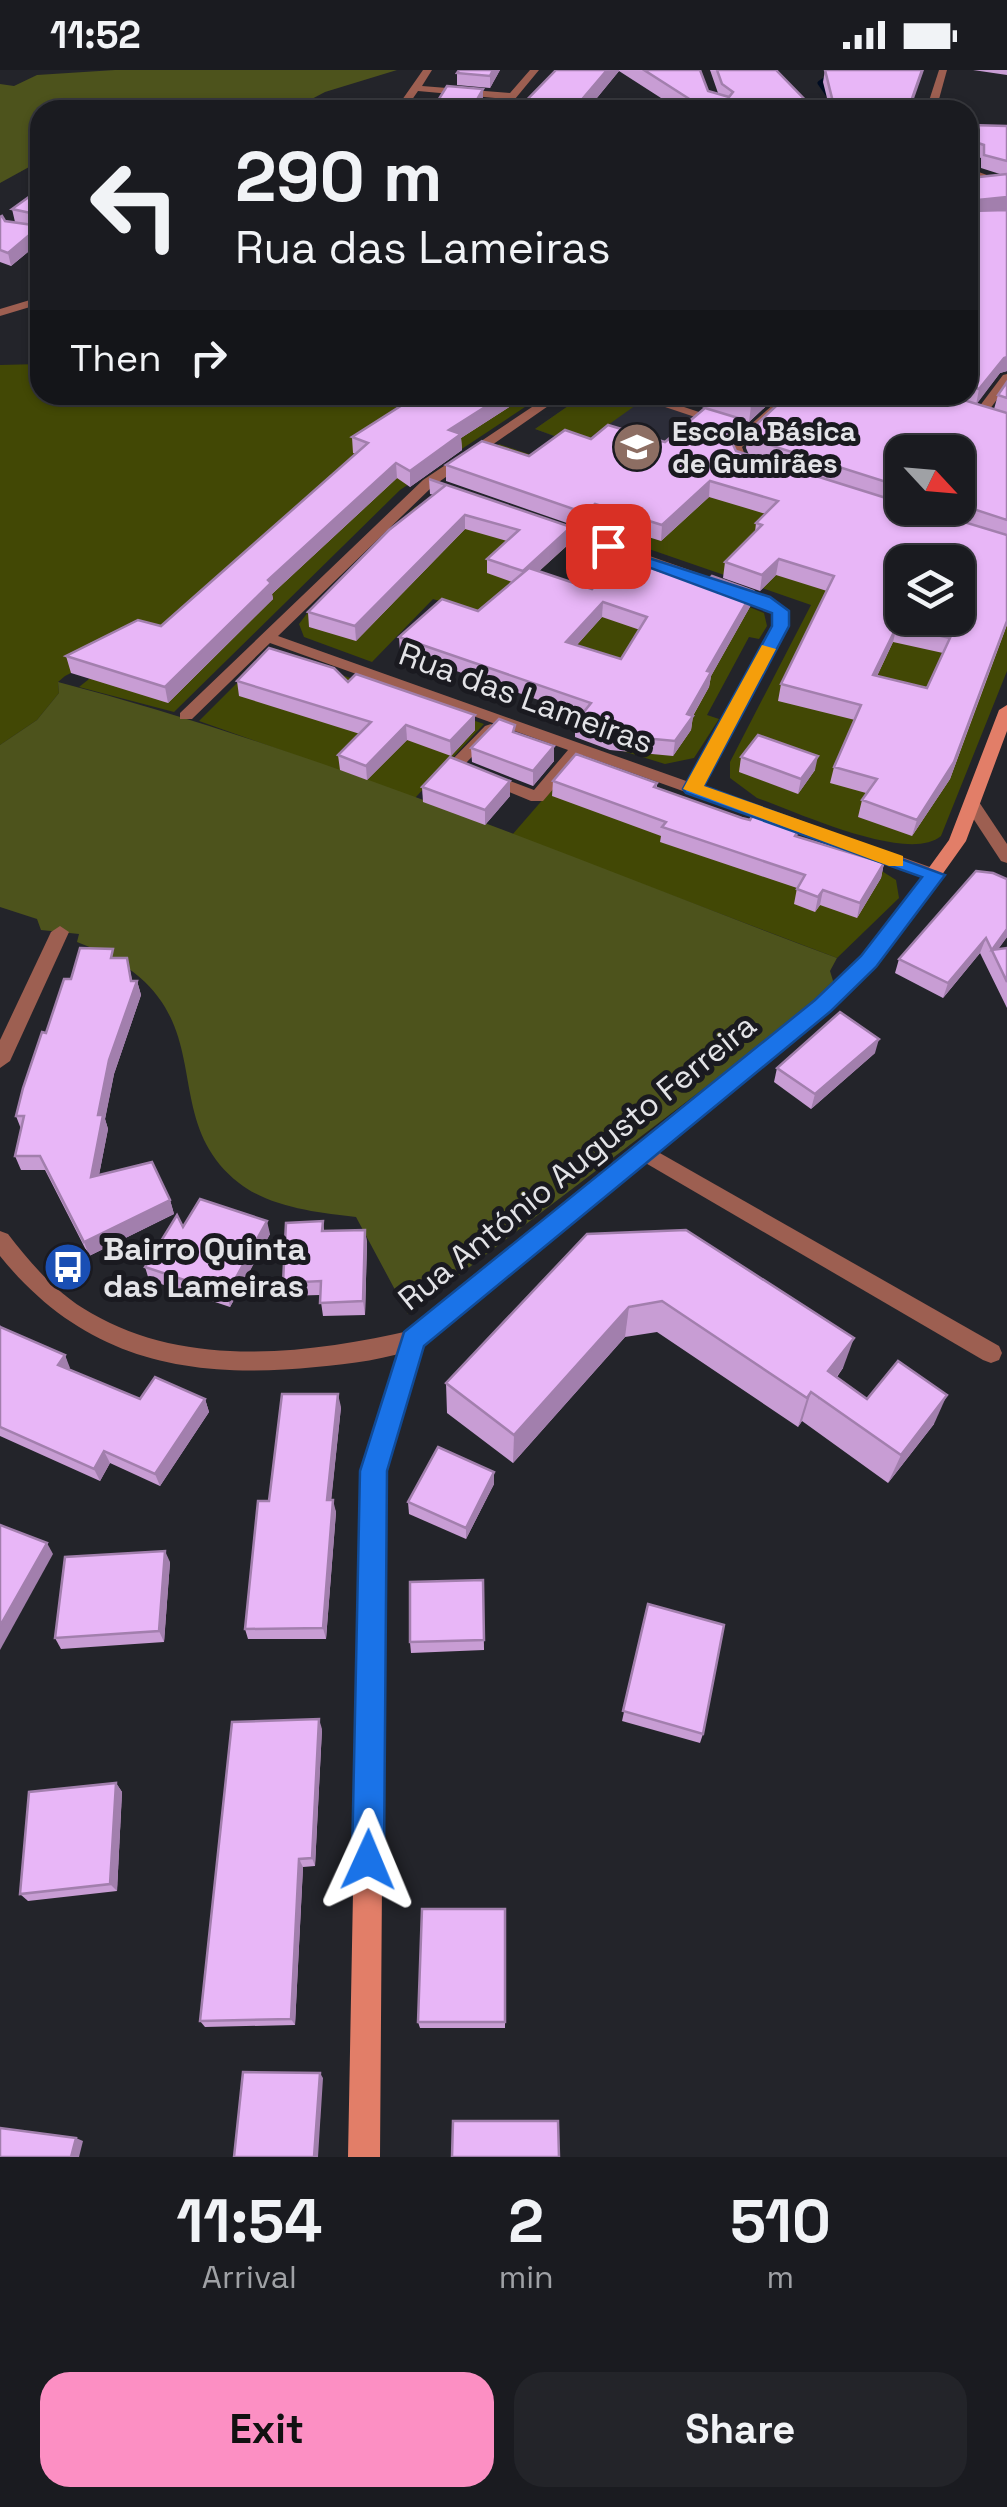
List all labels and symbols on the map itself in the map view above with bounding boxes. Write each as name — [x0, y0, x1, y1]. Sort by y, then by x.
place label: Escola Básica de Gumirães — [672, 413, 856, 481]
school or university icon: Escola Básica de Gumirães — [611, 421, 663, 473]
north arrow — [885, 435, 975, 525]
pin — [566, 504, 651, 589]
street label: Rua das Lameiras — [394, 634, 658, 762]
street label: Rua António Augusto Ferreira — [390, 1005, 764, 1319]
place label: Bairro Quinta das Lameiras — [103, 1229, 306, 1306]
bus stop icon: Bairro Quinta das Lameiras — [42, 1241, 94, 1293]
position arrow — [316, 1808, 420, 1912]

